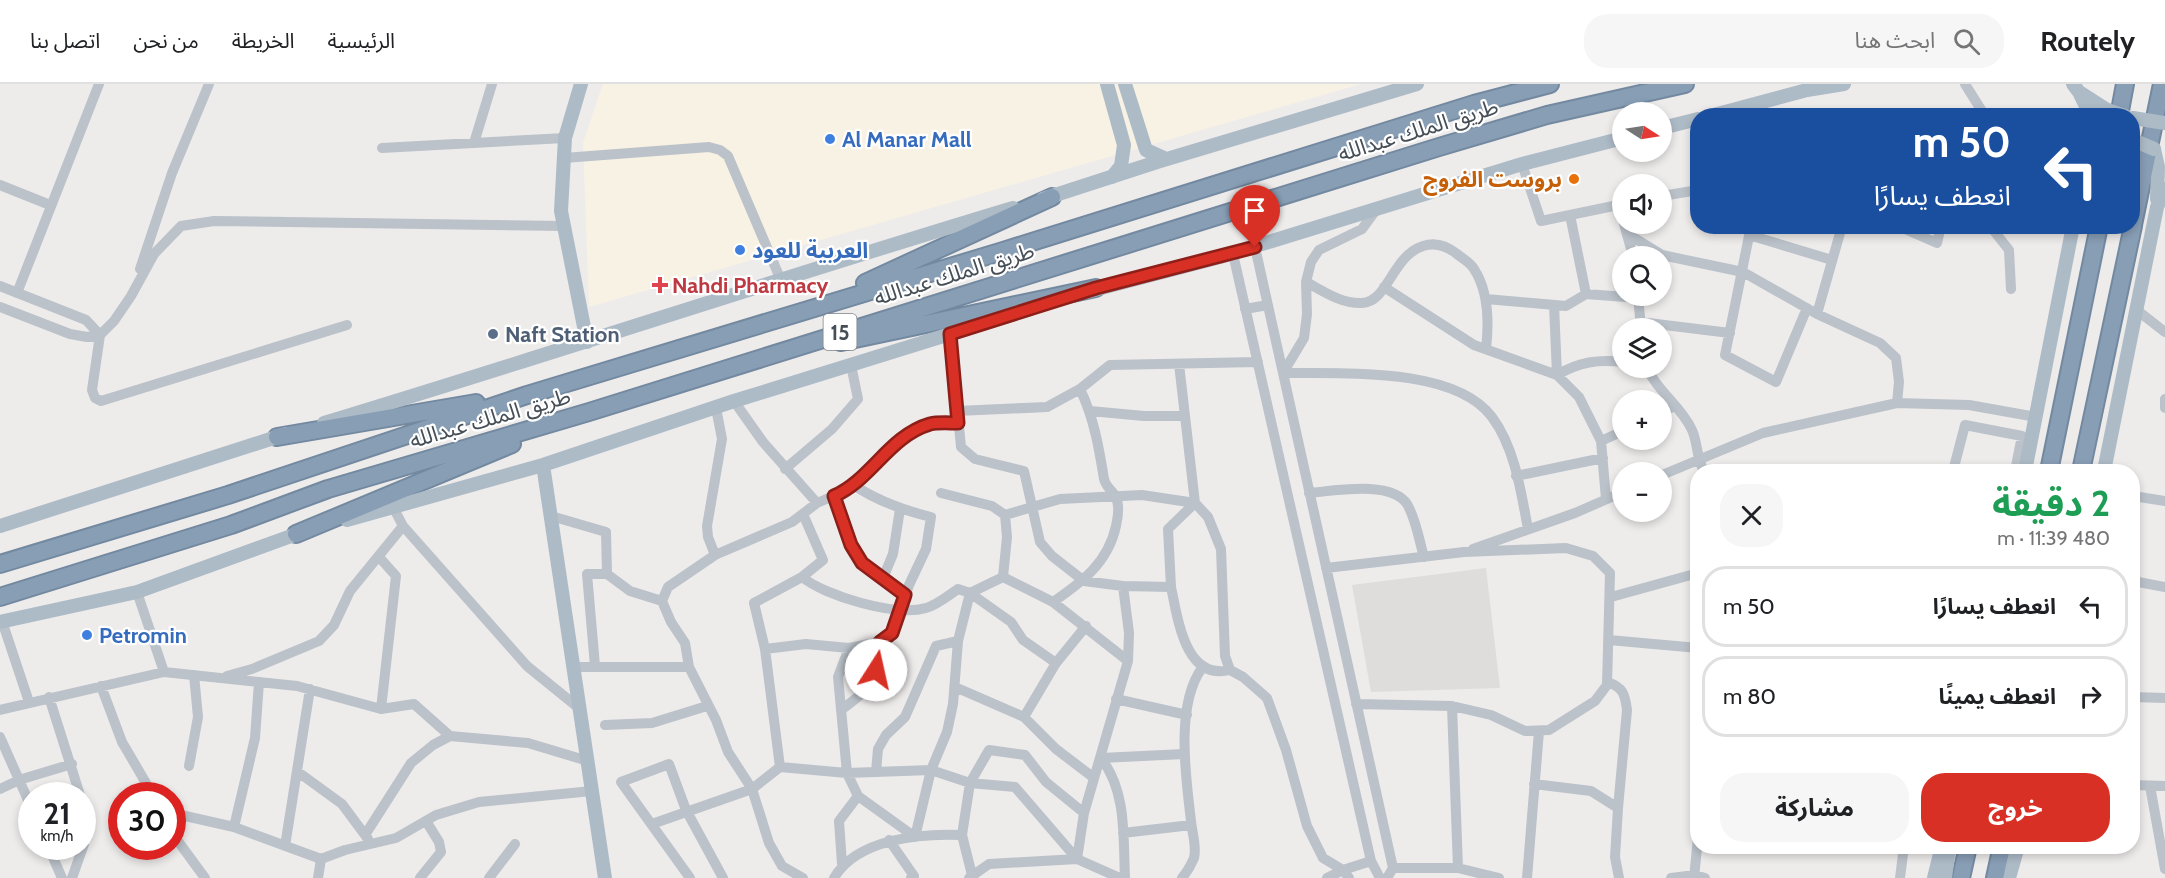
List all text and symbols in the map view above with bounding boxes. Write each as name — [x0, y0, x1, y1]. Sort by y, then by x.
search box — [1584, 14, 2004, 68]
text: Routely — [2040, 24, 2135, 58]
icon: search — [1950, 25, 1983, 58]
text: ابحث هنا — [1855, 27, 1935, 54]
text: اتصل بنا — [30, 28, 100, 53]
text: من نحن — [133, 28, 199, 53]
text: الخريطة — [232, 28, 295, 53]
text: الرئيسية — [328, 28, 395, 53]
street label: طريق الملك عبدالله — [1335, 93, 1501, 167]
north arrow — [1612, 102, 1672, 162]
map controls — [1612, 102, 1672, 522]
text: 50 m — [1913, 116, 2011, 168]
place label: Al Manar Mall — [842, 126, 972, 153]
marker: Al Manar Mall — [823, 132, 837, 146]
icon: left — [2032, 132, 2110, 210]
place label: بروست الفروج — [1423, 166, 1562, 196]
marker: بروست الفروج — [1567, 172, 1581, 186]
button: sound — [1612, 174, 1672, 234]
text: انعطف يسارًا — [1874, 179, 2011, 212]
pin — [1229, 185, 1280, 247]
icon: arrive — [1238, 194, 1271, 227]
place label: العربية للعود — [752, 237, 868, 264]
street label: طريق الملك عبدالله — [871, 237, 1037, 311]
marker: العربية للعود — [733, 243, 747, 257]
button: search — [1612, 246, 1672, 306]
place label: Nahdi Pharmacy — [672, 272, 829, 299]
marker: Nahdi Pharmacy — [653, 278, 667, 292]
road number: 15 — [824, 314, 856, 350]
button: layers — [1612, 318, 1672, 378]
place label: Naft Station — [505, 321, 620, 348]
marker: Naft Station — [486, 327, 500, 341]
street label: طريق الملك عبدالله — [406, 382, 574, 454]
button: + — [1612, 390, 1672, 450]
button: − — [1612, 462, 1672, 522]
text: 2 دقيقة — [1992, 481, 2110, 525]
button: close — [1720, 484, 1783, 547]
text: 480 m · 11:39 — [1997, 526, 2110, 550]
icon: left — [2074, 590, 2107, 623]
text: 50 m — [1723, 593, 1775, 620]
text: انعطف يسارًا — [1933, 593, 2056, 620]
place label: Petromin — [99, 622, 187, 649]
marker: Petromin — [80, 628, 94, 642]
position arrow — [844, 638, 908, 702]
icon: right — [2074, 680, 2107, 713]
text: 80 m — [1723, 683, 1776, 710]
text: انعطف يمينًا — [1939, 683, 2056, 710]
button: مشاركة — [1720, 773, 1909, 842]
button: خروج — [1921, 773, 2110, 842]
speed limit sign: 30 — [108, 782, 186, 860]
text: 21 — [44, 795, 70, 832]
text: km/h — [41, 827, 73, 845]

